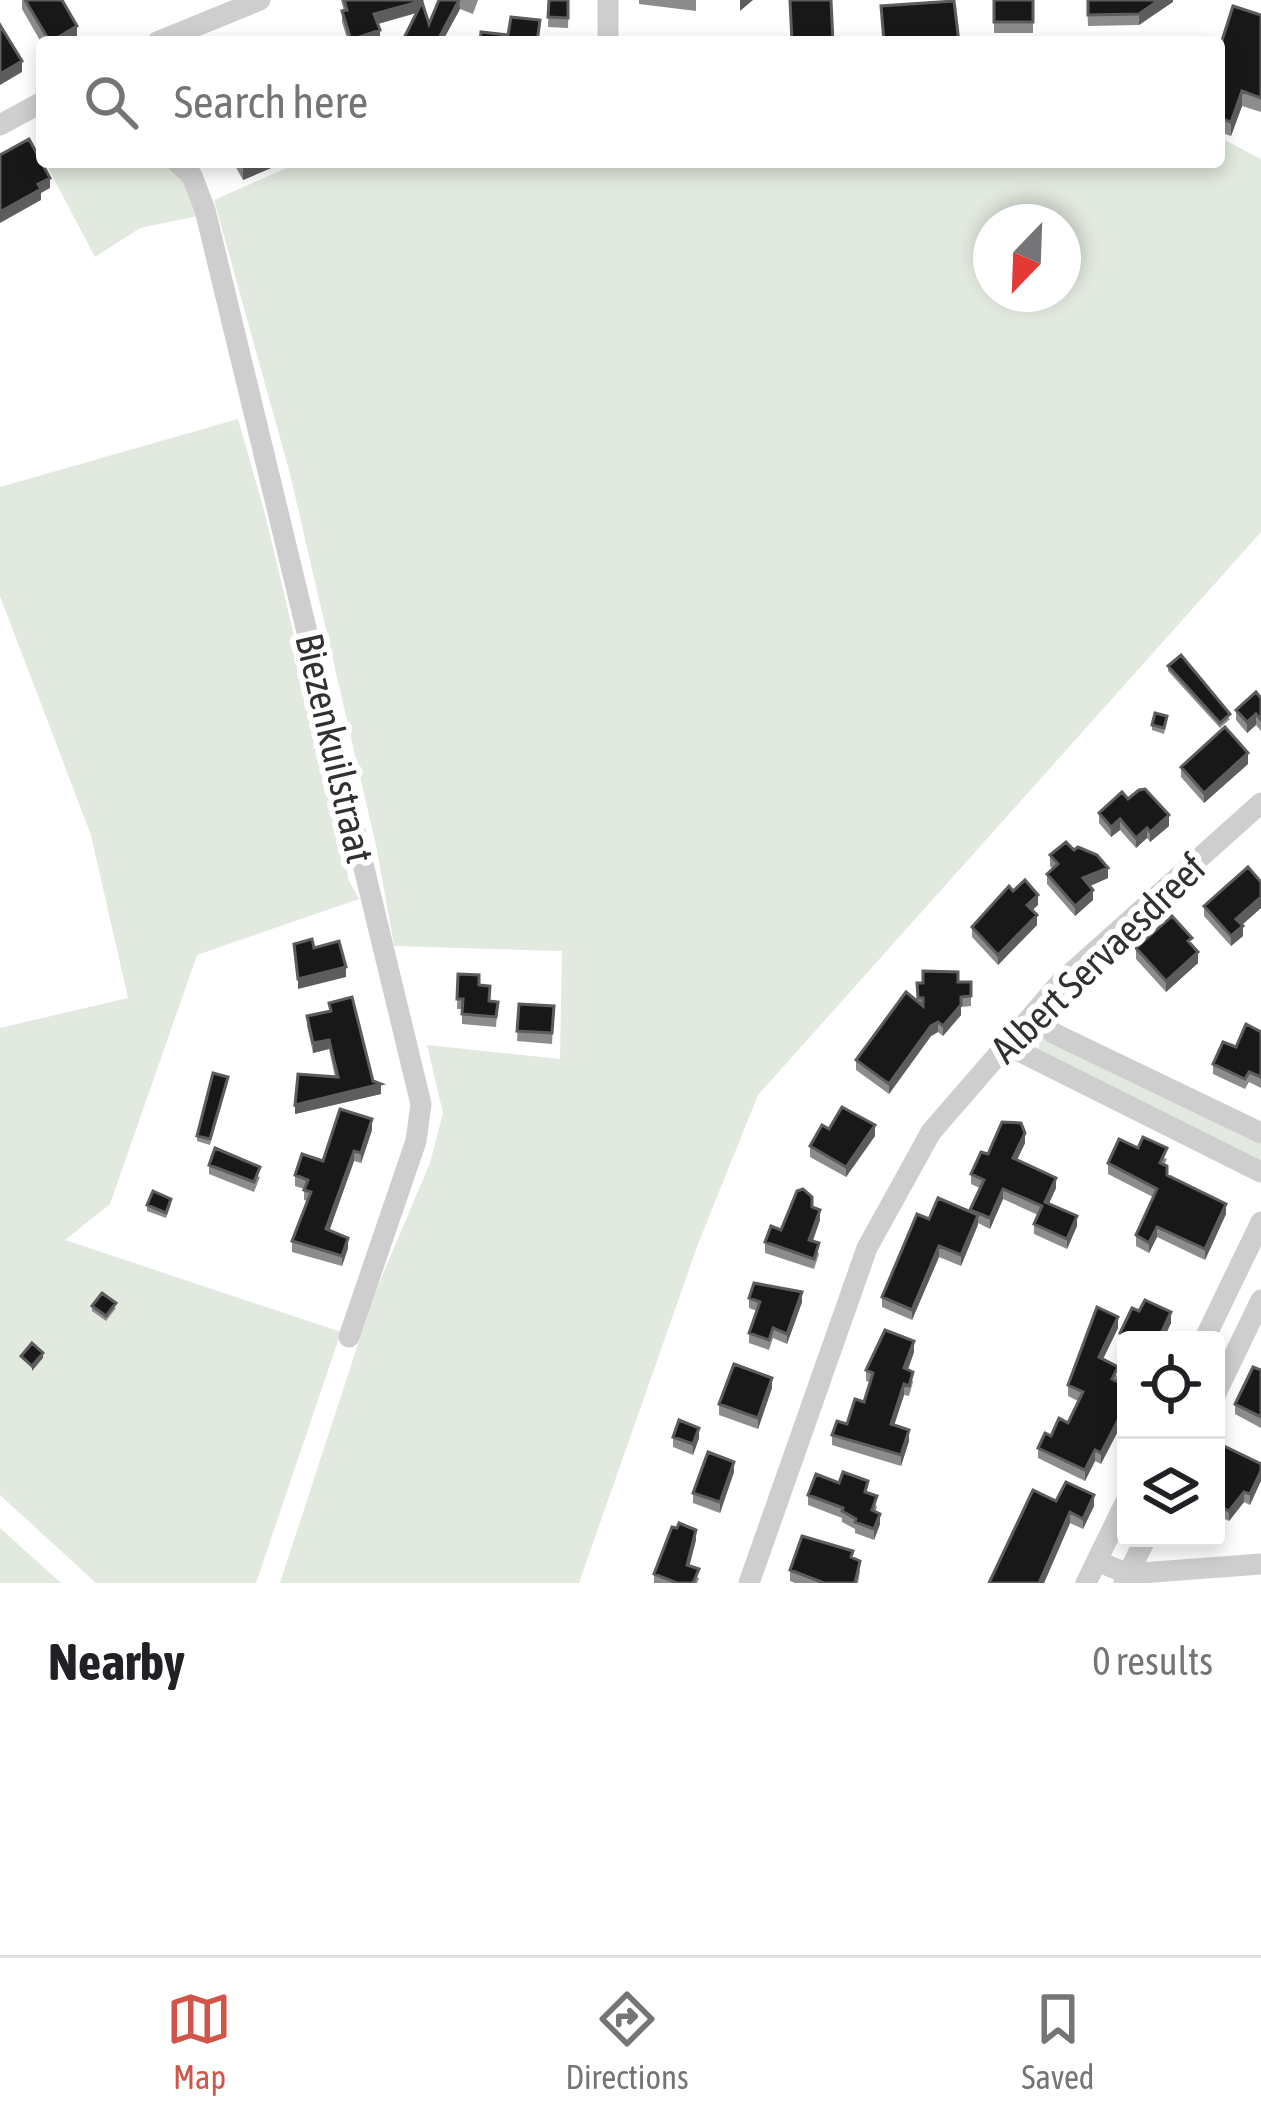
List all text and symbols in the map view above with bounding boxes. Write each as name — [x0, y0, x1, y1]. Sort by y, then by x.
search box — [36, 36, 1225, 168]
icon: search — [78, 69, 144, 135]
text: Search here — [174, 76, 368, 128]
north arrow — [973, 204, 1081, 312]
street label: Biezenkuilstraat — [287, 629, 383, 867]
street label: Albert Servaesdreef — [982, 845, 1214, 1071]
map controls — [1117, 1331, 1225, 1547]
button: locate — [1117, 1331, 1225, 1439]
button: layers — [1117, 1439, 1225, 1547]
text: Nearby — [48, 1632, 185, 1691]
text: 0 results — [1092, 1639, 1213, 1683]
tab: Map — [166, 1986, 232, 2096]
tab: Directions — [565, 1986, 689, 2096]
tab: Saved — [1022, 1986, 1094, 2096]

